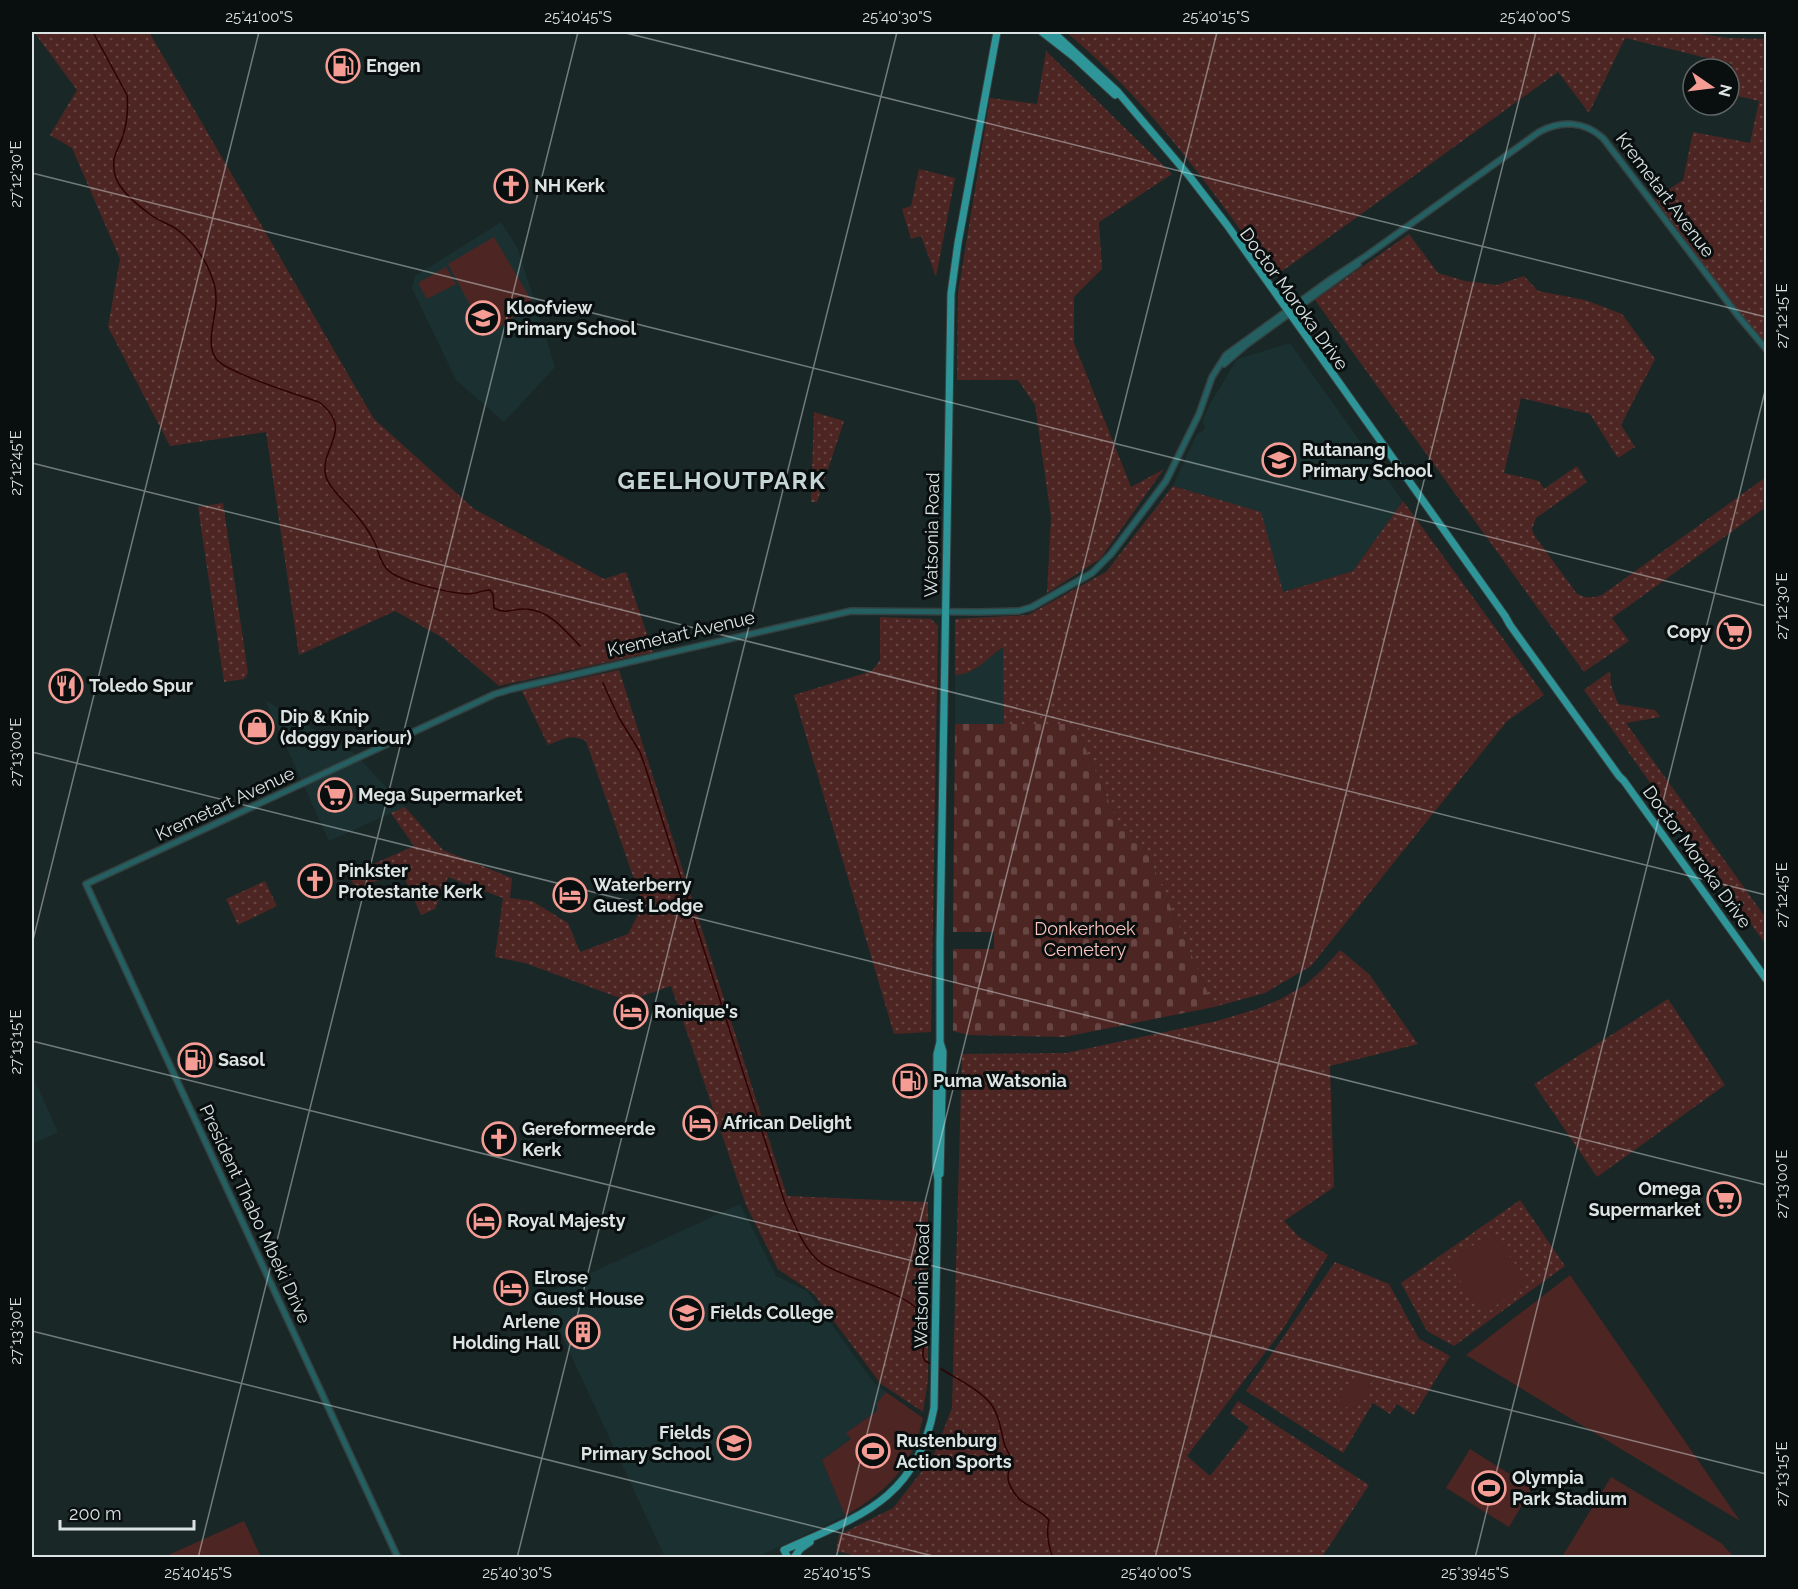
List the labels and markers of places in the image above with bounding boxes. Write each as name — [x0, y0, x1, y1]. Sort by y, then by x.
fuel station icon: Engen — [325, 48, 361, 84]
place label: Engen — [366, 55, 421, 76]
church icon: NH Kerk — [493, 168, 529, 204]
place label: NH Kerk — [534, 175, 606, 196]
place label: Kloofview Primary School — [506, 297, 636, 339]
school or university icon: Kloofview Primary School — [465, 300, 501, 336]
place label: Rutanang Primary School — [1302, 439, 1432, 481]
school or university icon: Rutanang Primary School — [1261, 442, 1297, 478]
supermarket icon: Copy — [1716, 614, 1752, 650]
place label: Copy — [1667, 621, 1711, 642]
restaurant icon: Toledo Spur — [48, 668, 84, 704]
place label: Toledo Spur — [89, 675, 193, 696]
place label: Dip & Knip (doggy pariour) — [280, 706, 412, 748]
shop icon: Dip & Knip (doggy pariour) — [239, 709, 275, 745]
supermarket icon: Mega Supermarket — [317, 777, 353, 813]
place label: Mega Supermarket — [358, 784, 523, 805]
place label: Pinkster Protestante Kerk — [338, 860, 483, 902]
church icon: Pinkster Protestante Kerk — [297, 863, 333, 899]
place label: Waterberry Guest Lodge — [593, 874, 703, 916]
hotel icon: Waterberry Guest Lodge — [552, 877, 588, 913]
hotel icon: Ronique's — [613, 994, 649, 1030]
place label: Ronique's — [654, 1001, 738, 1022]
fuel station icon: Sasol — [177, 1042, 213, 1078]
place label: Sasol — [218, 1049, 265, 1070]
fuel station icon: Puma Watsonia — [892, 1063, 928, 1099]
place label: Puma Watsonia — [933, 1070, 1067, 1091]
hotel icon: African Delight — [682, 1105, 718, 1141]
place label: African Delight — [723, 1112, 852, 1133]
place label: Gereformeerde Kerk — [522, 1118, 656, 1160]
church icon: Gereformeerde Kerk — [481, 1121, 517, 1157]
place label: Omega Supermarket — [1589, 1178, 1701, 1220]
supermarket icon: Omega Supermarket — [1706, 1181, 1742, 1217]
hotel icon: Royal Majesty — [466, 1203, 502, 1239]
place label: Royal Majesty — [507, 1210, 626, 1231]
place label: Elrose Guest House — [534, 1267, 644, 1309]
hotel icon: Elrose Guest House — [493, 1270, 529, 1306]
school or university icon: Fields College — [669, 1295, 705, 1331]
place label: Fields College — [710, 1302, 834, 1323]
place label: Arlene Holding Hall — [452, 1311, 560, 1353]
building icon: Arlene Holding Hall — [565, 1314, 601, 1350]
place label: Fields Primary School — [581, 1422, 711, 1464]
school or university icon: Fields Primary School — [716, 1425, 752, 1461]
place label: Rustenburg Action Sports — [896, 1430, 1012, 1472]
sports icon: Rustenburg Action Sports — [855, 1433, 891, 1469]
place label: Olympia Park Stadium — [1512, 1467, 1627, 1509]
sports icon: Olympia Park Stadium — [1471, 1470, 1507, 1506]

